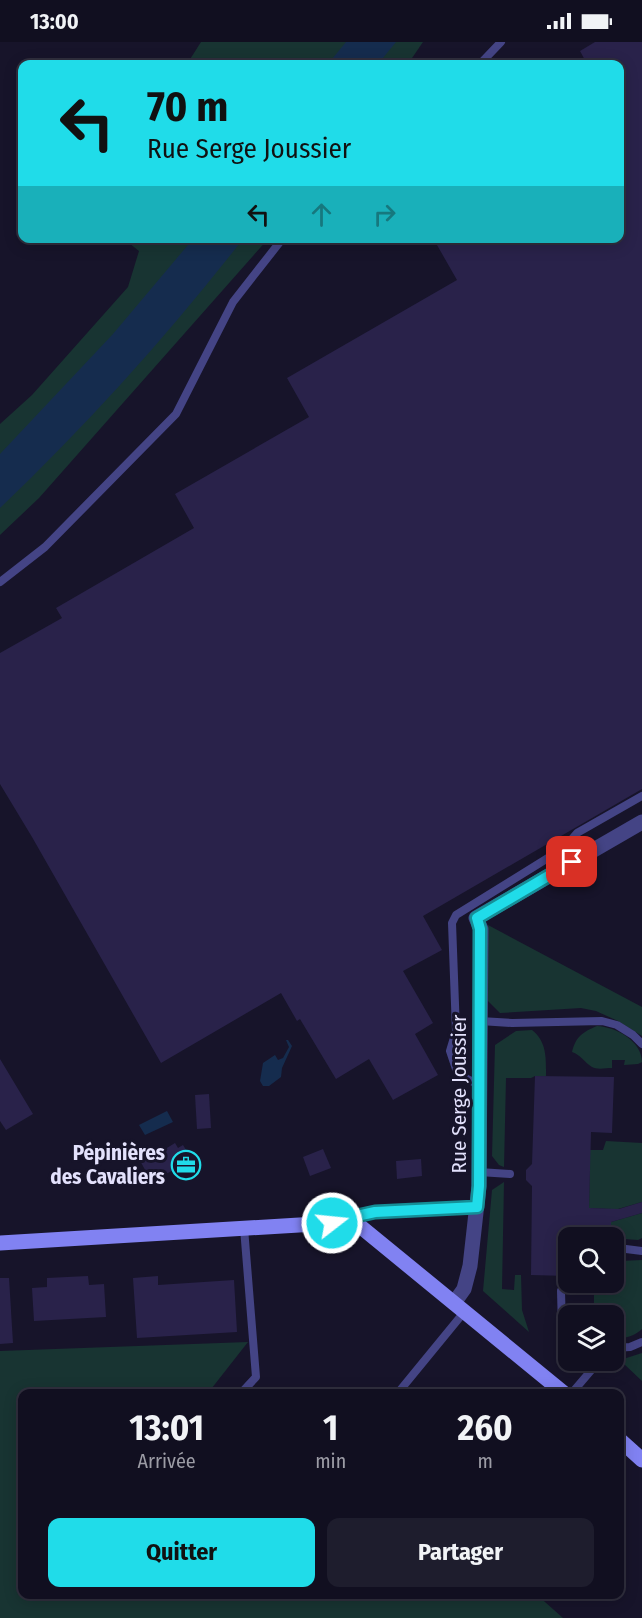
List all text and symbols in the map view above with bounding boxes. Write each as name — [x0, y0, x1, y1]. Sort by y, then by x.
text: 13:00 — [30, 8, 79, 35]
text: 70 m — [147, 82, 228, 132]
icon: left — [48, 84, 126, 162]
text: Rue Serge Joussier — [147, 133, 351, 165]
icon: left — [242, 198, 275, 231]
icon: ahead — [305, 198, 338, 231]
icon: right — [368, 198, 401, 231]
pin — [546, 836, 597, 887]
icon: arrive — [555, 845, 588, 878]
street label: Rue Serge Joussier — [446, 1014, 472, 1173]
place label: Pépinières des Cavaliers — [50, 1140, 165, 1190]
office icon: Pépinières des Cavaliers — [170, 1149, 202, 1181]
position arrow — [300, 1191, 364, 1255]
map controls — [558, 1227, 624, 1371]
button: search — [558, 1227, 624, 1293]
button: layers — [558, 1305, 624, 1371]
text: 13:01 — [129, 1406, 204, 1450]
text: 1 — [323, 1406, 338, 1450]
text: 260 — [458, 1406, 513, 1450]
text: Arrivée — [138, 1449, 196, 1473]
text: min — [315, 1449, 346, 1473]
text: m — [477, 1449, 493, 1473]
button: Quitter — [48, 1518, 315, 1587]
button: Partager — [327, 1518, 594, 1587]

